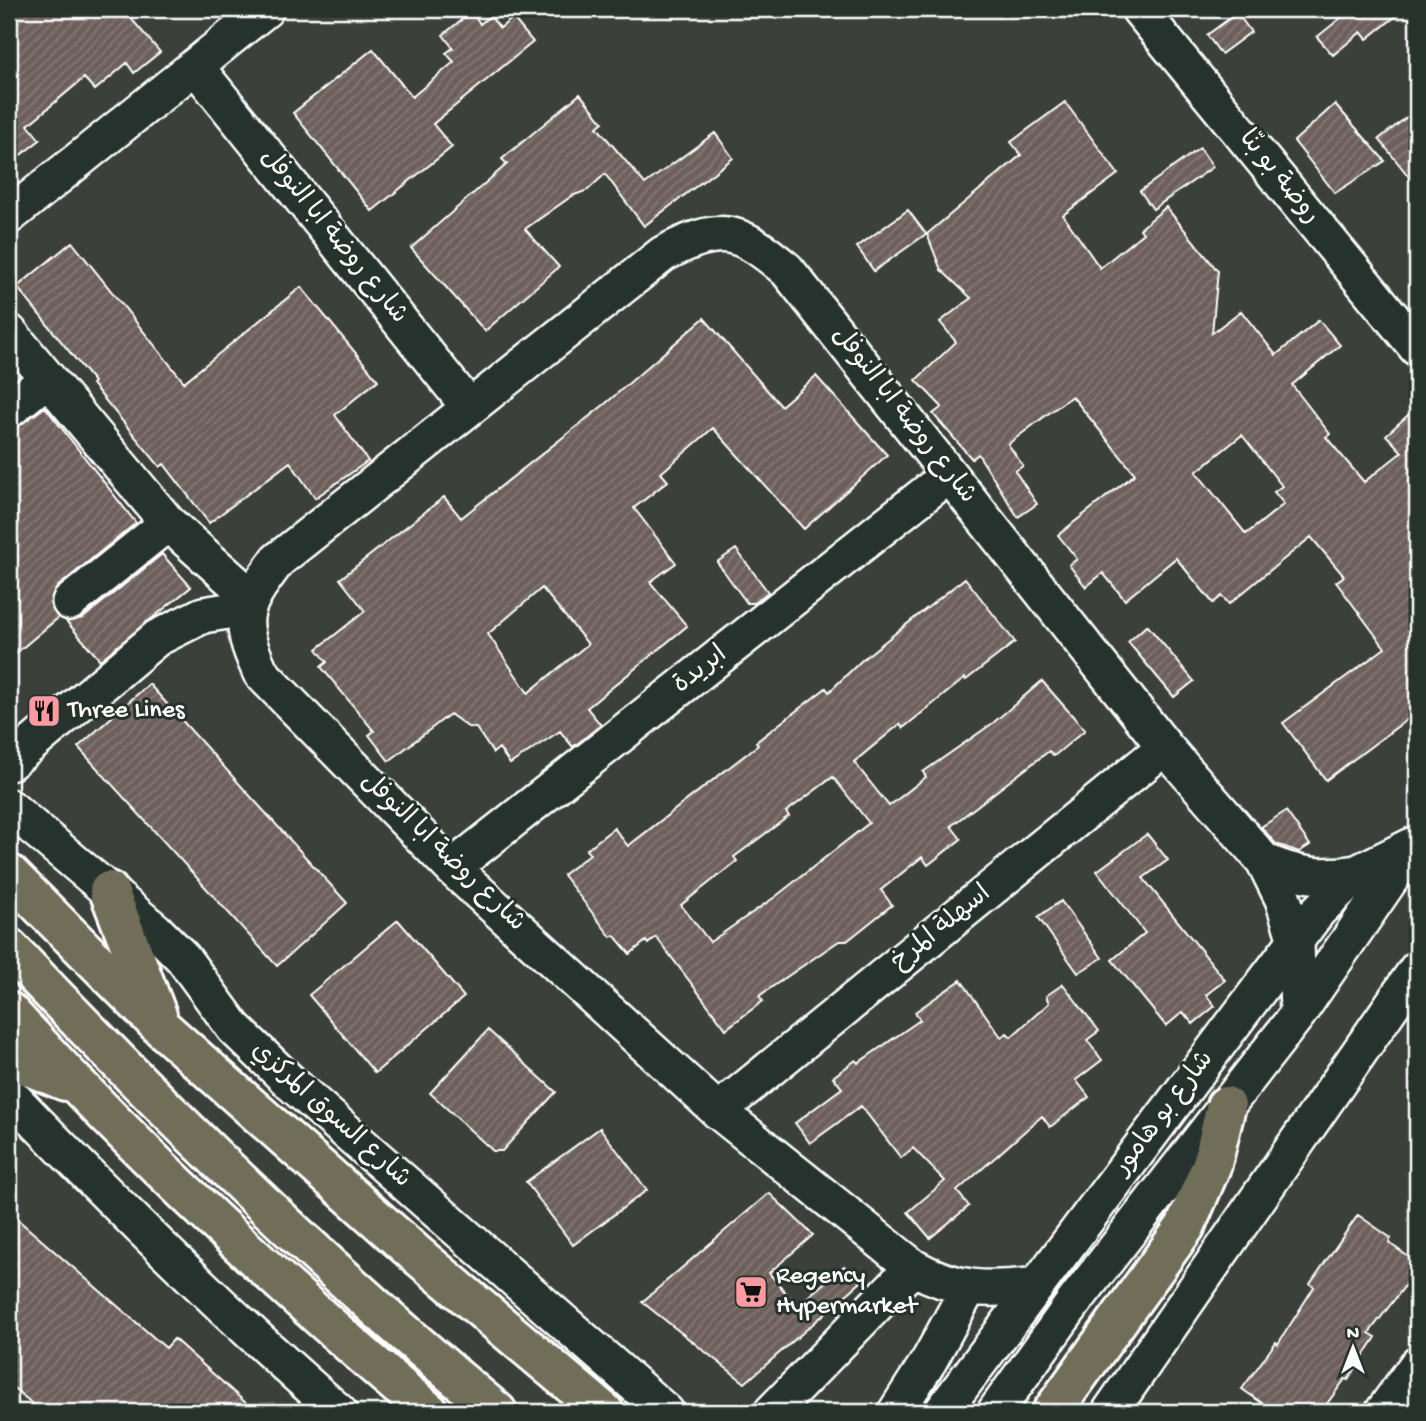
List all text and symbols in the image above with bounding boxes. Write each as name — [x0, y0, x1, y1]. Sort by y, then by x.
street label: روضة بو بنّا — [1231, 124, 1326, 231]
street label: شارع روضة ابا النوفل — [253, 143, 413, 331]
street label: شارع روضة ابا النوفل — [824, 321, 982, 511]
street label: ابريدة — [668, 640, 734, 702]
restaurant icon: Three Lines — [25, 692, 63, 730]
place label: Three Lines — [66, 696, 186, 727]
street label: شارع روضة ابا النوفل — [353, 767, 531, 939]
street label: اسهلة المرخ — [886, 879, 998, 979]
street label: شارع السوق المركزي — [244, 1036, 416, 1196]
street label: شارع بو هامور — [1107, 1046, 1222, 1184]
place label: Regency Hypermarket — [776, 1262, 919, 1323]
supermarket icon: Regency Hypermarket — [732, 1273, 770, 1311]
north arrow — [1318, 1312, 1388, 1382]
text: N — [1347, 1323, 1359, 1346]

